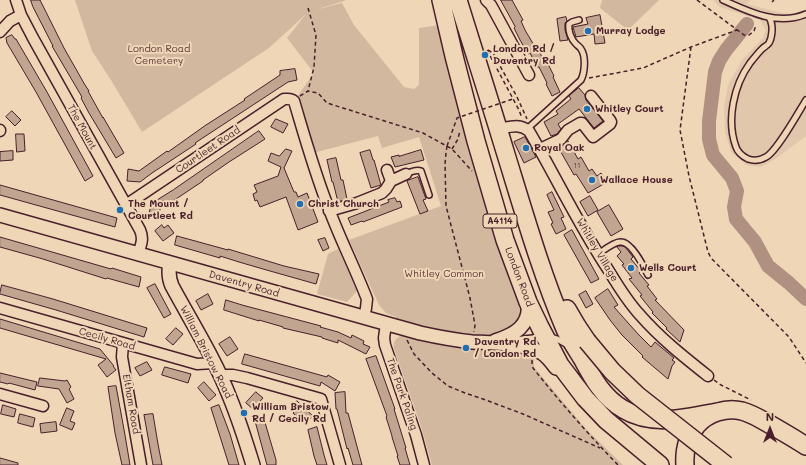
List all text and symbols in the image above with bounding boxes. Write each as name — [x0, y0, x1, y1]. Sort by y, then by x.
place label: Murray Lodge — [596, 25, 666, 37]
marker: Murray Lodge — [583, 26, 593, 36]
park label: London Road Cemetery — [128, 43, 190, 66]
place label: London Rd / Daventry Rd — [493, 43, 555, 66]
marker: London Rd / Daventry Rd — [480, 50, 490, 60]
street label: The Mount — [65, 102, 99, 152]
place label: Whitley Court — [595, 103, 664, 115]
marker: Whitley Court — [582, 104, 592, 114]
street label: Courtleet Road — [173, 124, 243, 176]
place label: Royal Oak — [534, 142, 584, 154]
marker: Royal Oak — [521, 143, 531, 153]
house number: 11 — [573, 161, 581, 171]
place label: Wallace House — [600, 174, 673, 186]
marker: Wallace House — [587, 175, 597, 185]
place label: The Mount / Courtleet Rd — [128, 198, 193, 222]
place label: Christ Church — [308, 198, 379, 210]
marker: Christ Church — [295, 199, 305, 209]
marker: The Mount / Courtleet Rd — [115, 205, 125, 215]
road number: A4114 — [483, 214, 517, 228]
street label: Whitley Village — [573, 216, 621, 284]
street label: London Road — [502, 246, 536, 308]
place label: Wells Court — [639, 262, 696, 274]
marker: Wells Court — [626, 263, 636, 273]
street label: Daventry Road — [207, 268, 281, 300]
park label: Whitley Common — [404, 268, 484, 280]
street label: William Bristow Road — [177, 304, 235, 400]
street label: Cecily Road — [77, 325, 137, 353]
place label: Daventry Rd / London Rd — [474, 336, 536, 360]
marker: Daventry Rd / London Rd — [461, 343, 471, 353]
street label: The Park Paling — [384, 356, 420, 432]
street label: Eltham Road — [120, 373, 142, 435]
place label: William Bristow Rd / Cecily Rd — [252, 401, 329, 424]
marker: William Bristow Rd / Cecily Rd — [239, 408, 249, 418]
north arrow — [750, 409, 790, 449]
text: N — [766, 409, 774, 424]

